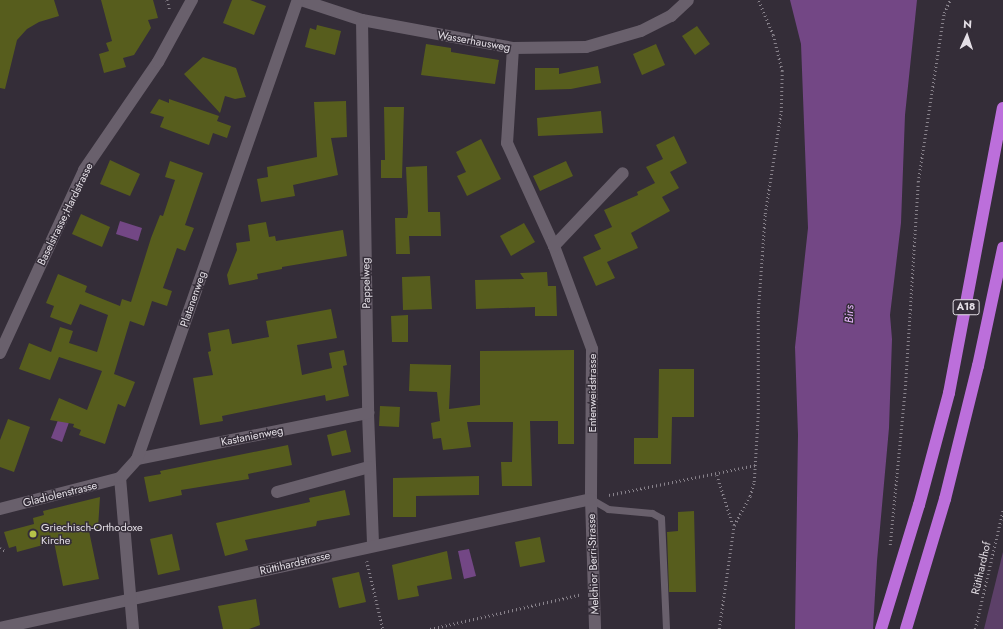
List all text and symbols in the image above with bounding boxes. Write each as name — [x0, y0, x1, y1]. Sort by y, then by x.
north arrow — [947, 16, 987, 56]
text: N — [963, 16, 972, 32]
street label: Wasserhausweg — [436, 28, 512, 54]
street label: Baselstrasse;Hardstrasse — [34, 161, 96, 267]
street label: Pappelweg — [359, 257, 373, 309]
street label: Platanenweg — [177, 269, 209, 329]
road number: A18 — [952, 299, 980, 315]
water label: Birs — [843, 305, 857, 323]
street label: Entenweidstrasse — [585, 354, 599, 432]
street label: Kastanienweg — [220, 423, 284, 449]
street label: Gladiolenstrasse — [21, 478, 99, 510]
street label: Melchior Berri-Strasse — [585, 513, 601, 615]
place label: Griechisch-Orthodoxe Kirche — [41, 521, 143, 547]
marker: Griechisch-Orthodoxe Kirche — [28, 529, 38, 539]
street label: Rütihardhof — [969, 540, 993, 596]
street label: Rüttihardstrasse — [259, 548, 331, 578]

